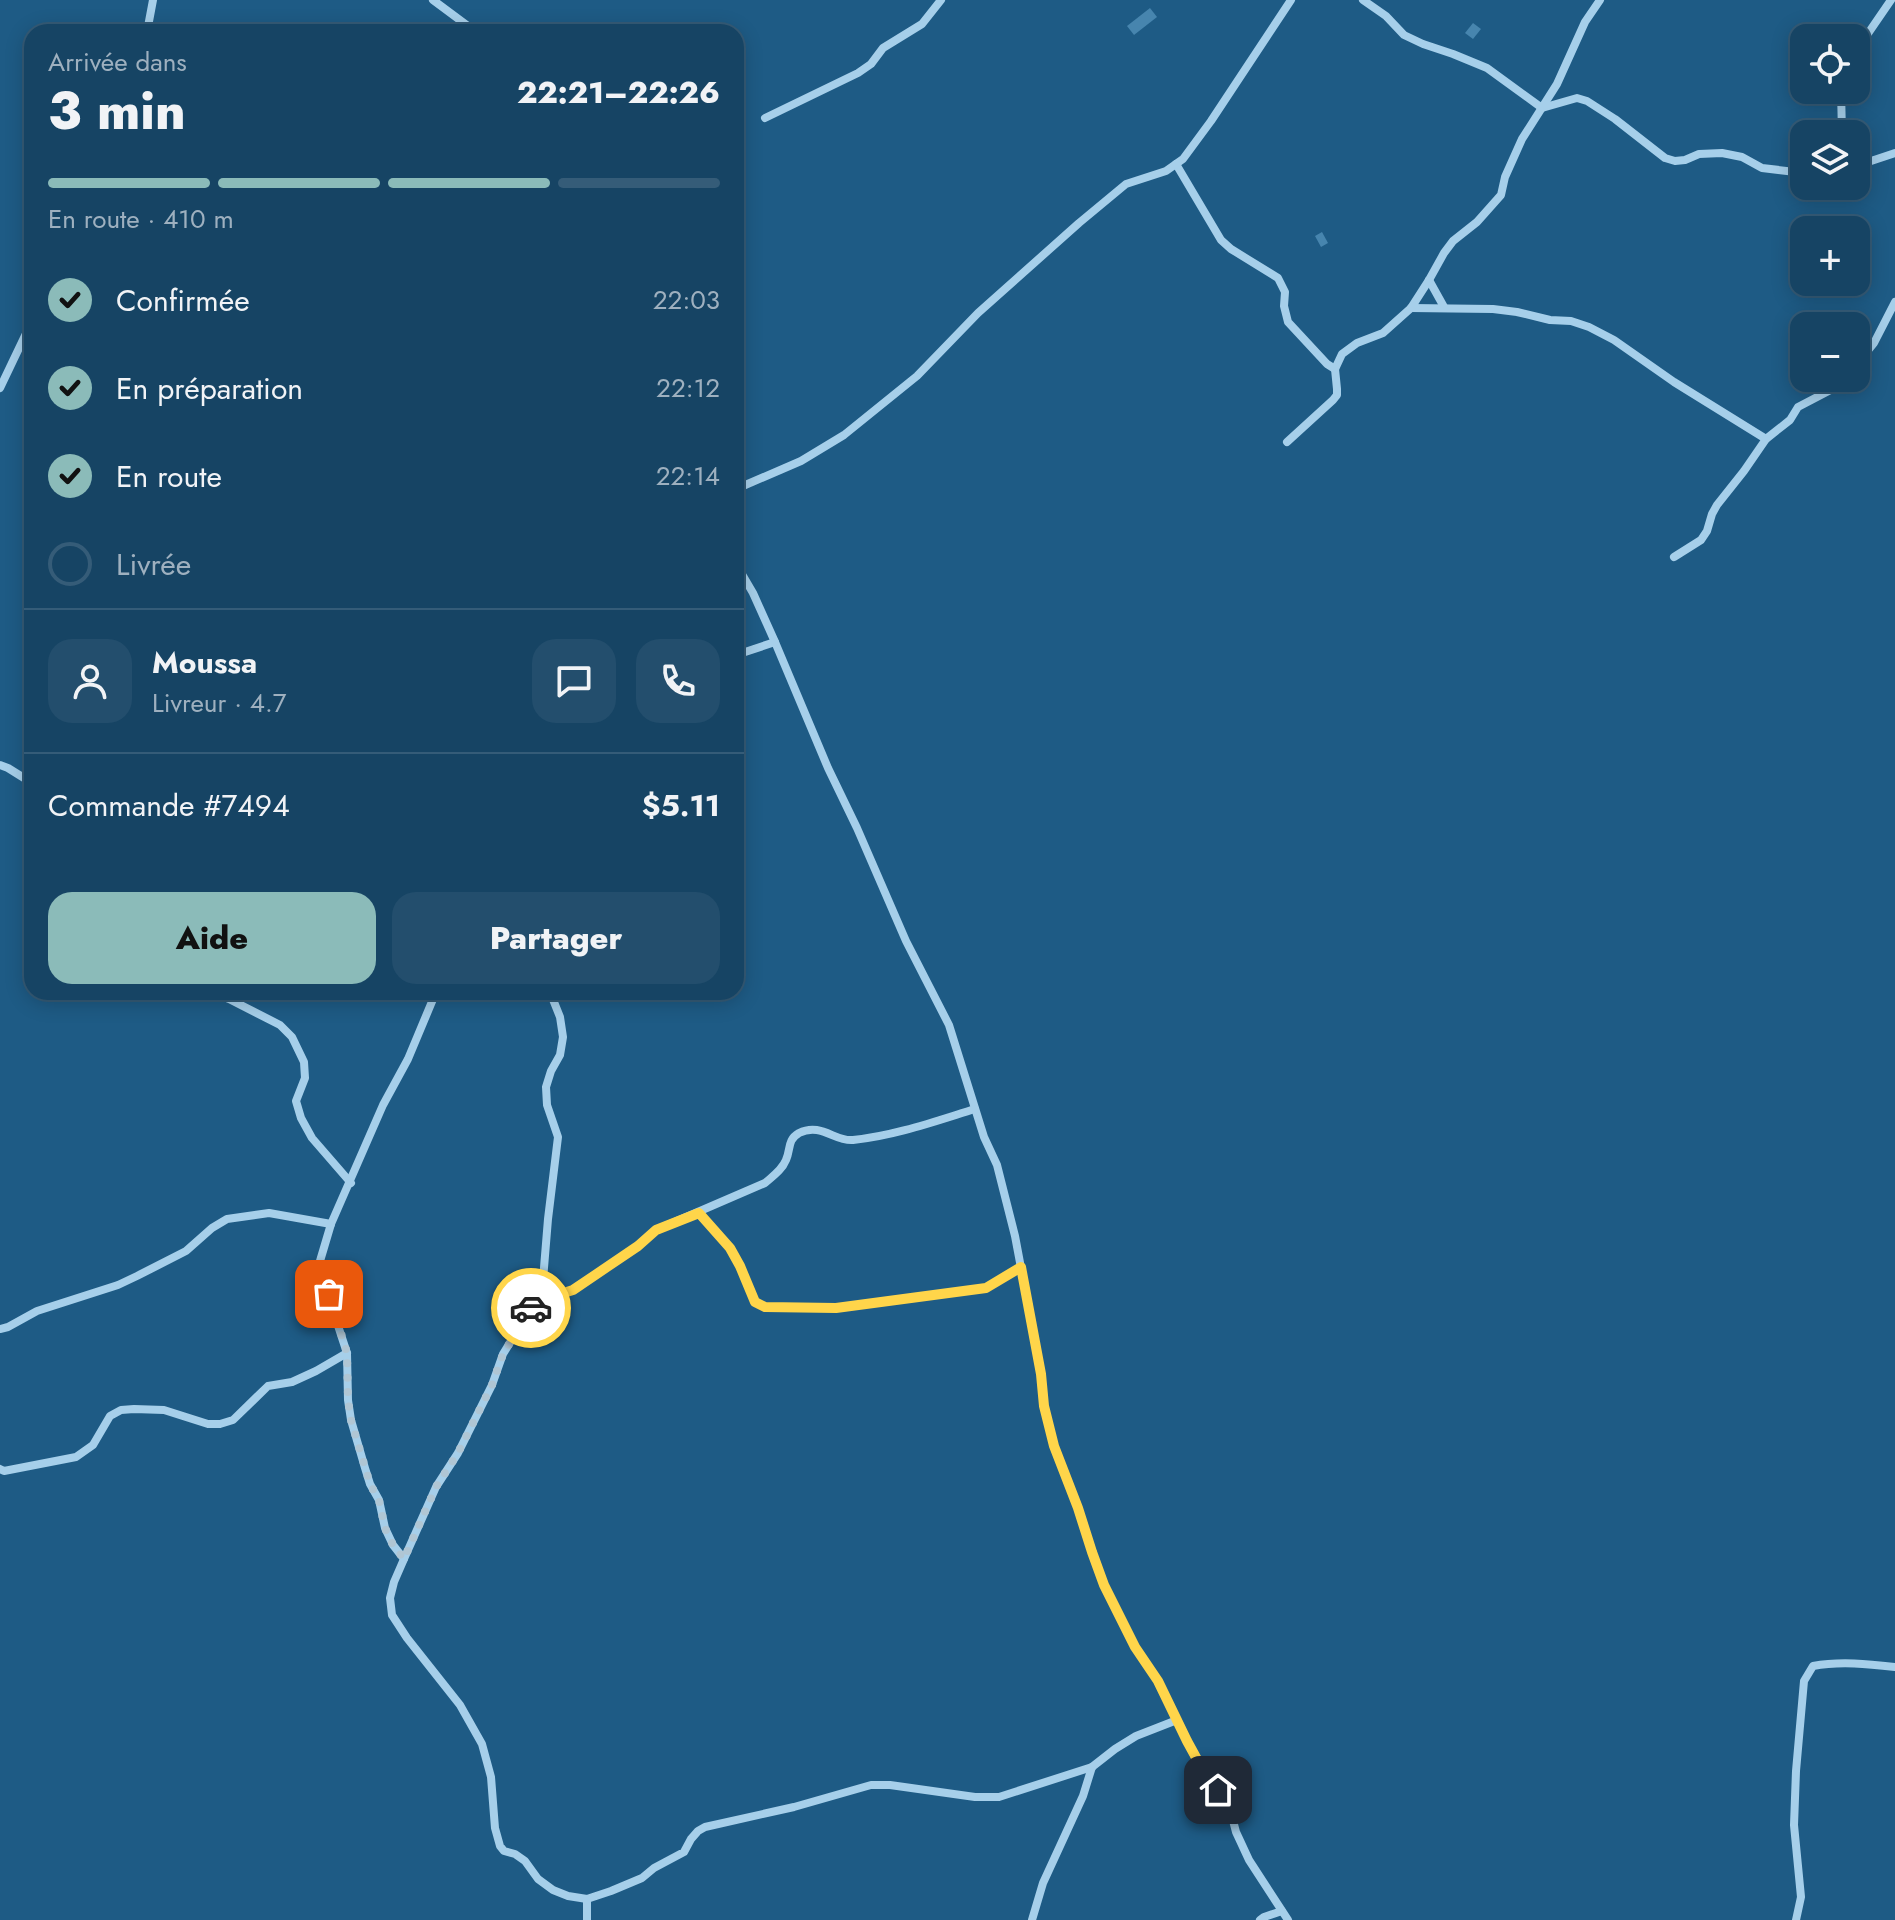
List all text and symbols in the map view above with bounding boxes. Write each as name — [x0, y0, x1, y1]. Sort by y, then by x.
map controls — [1790, 24, 1870, 392]
button: locate — [1790, 24, 1870, 104]
text: Arrivée dans — [48, 43, 187, 81]
text: 22:21–22:26 — [517, 71, 720, 114]
text: 3 min — [48, 73, 186, 149]
button: layers — [1790, 120, 1870, 200]
text: En route · 410 m — [48, 200, 234, 238]
button: + — [1790, 216, 1870, 296]
icon: check — [48, 278, 92, 322]
text: Confirmée — [116, 279, 250, 322]
text: 22:03 — [653, 281, 720, 319]
button: − — [1790, 312, 1870, 392]
icon: check — [48, 366, 92, 410]
text: En préparation — [116, 367, 303, 410]
text: 22:12 — [656, 369, 720, 407]
icon: check — [48, 454, 92, 498]
text: En route — [116, 455, 222, 498]
text: 22:14 — [656, 457, 720, 495]
text: Livrée — [116, 543, 191, 586]
button: person — [48, 639, 132, 723]
button: chat — [532, 639, 616, 723]
button: phone — [636, 639, 720, 723]
text: Moussa — [152, 641, 257, 684]
text: Livreur · 4.7 — [152, 684, 286, 722]
text: Commande #7494 — [48, 784, 290, 827]
text: $5.11 — [642, 784, 720, 827]
button: Aide — [48, 892, 376, 984]
button: Partager — [392, 892, 720, 984]
pin — [295, 1260, 363, 1328]
courier — [491, 1268, 571, 1348]
icon: bag — [307, 1272, 351, 1316]
icon: car — [509, 1286, 553, 1330]
pin — [1184, 1756, 1252, 1824]
icon: home — [1196, 1768, 1240, 1812]

